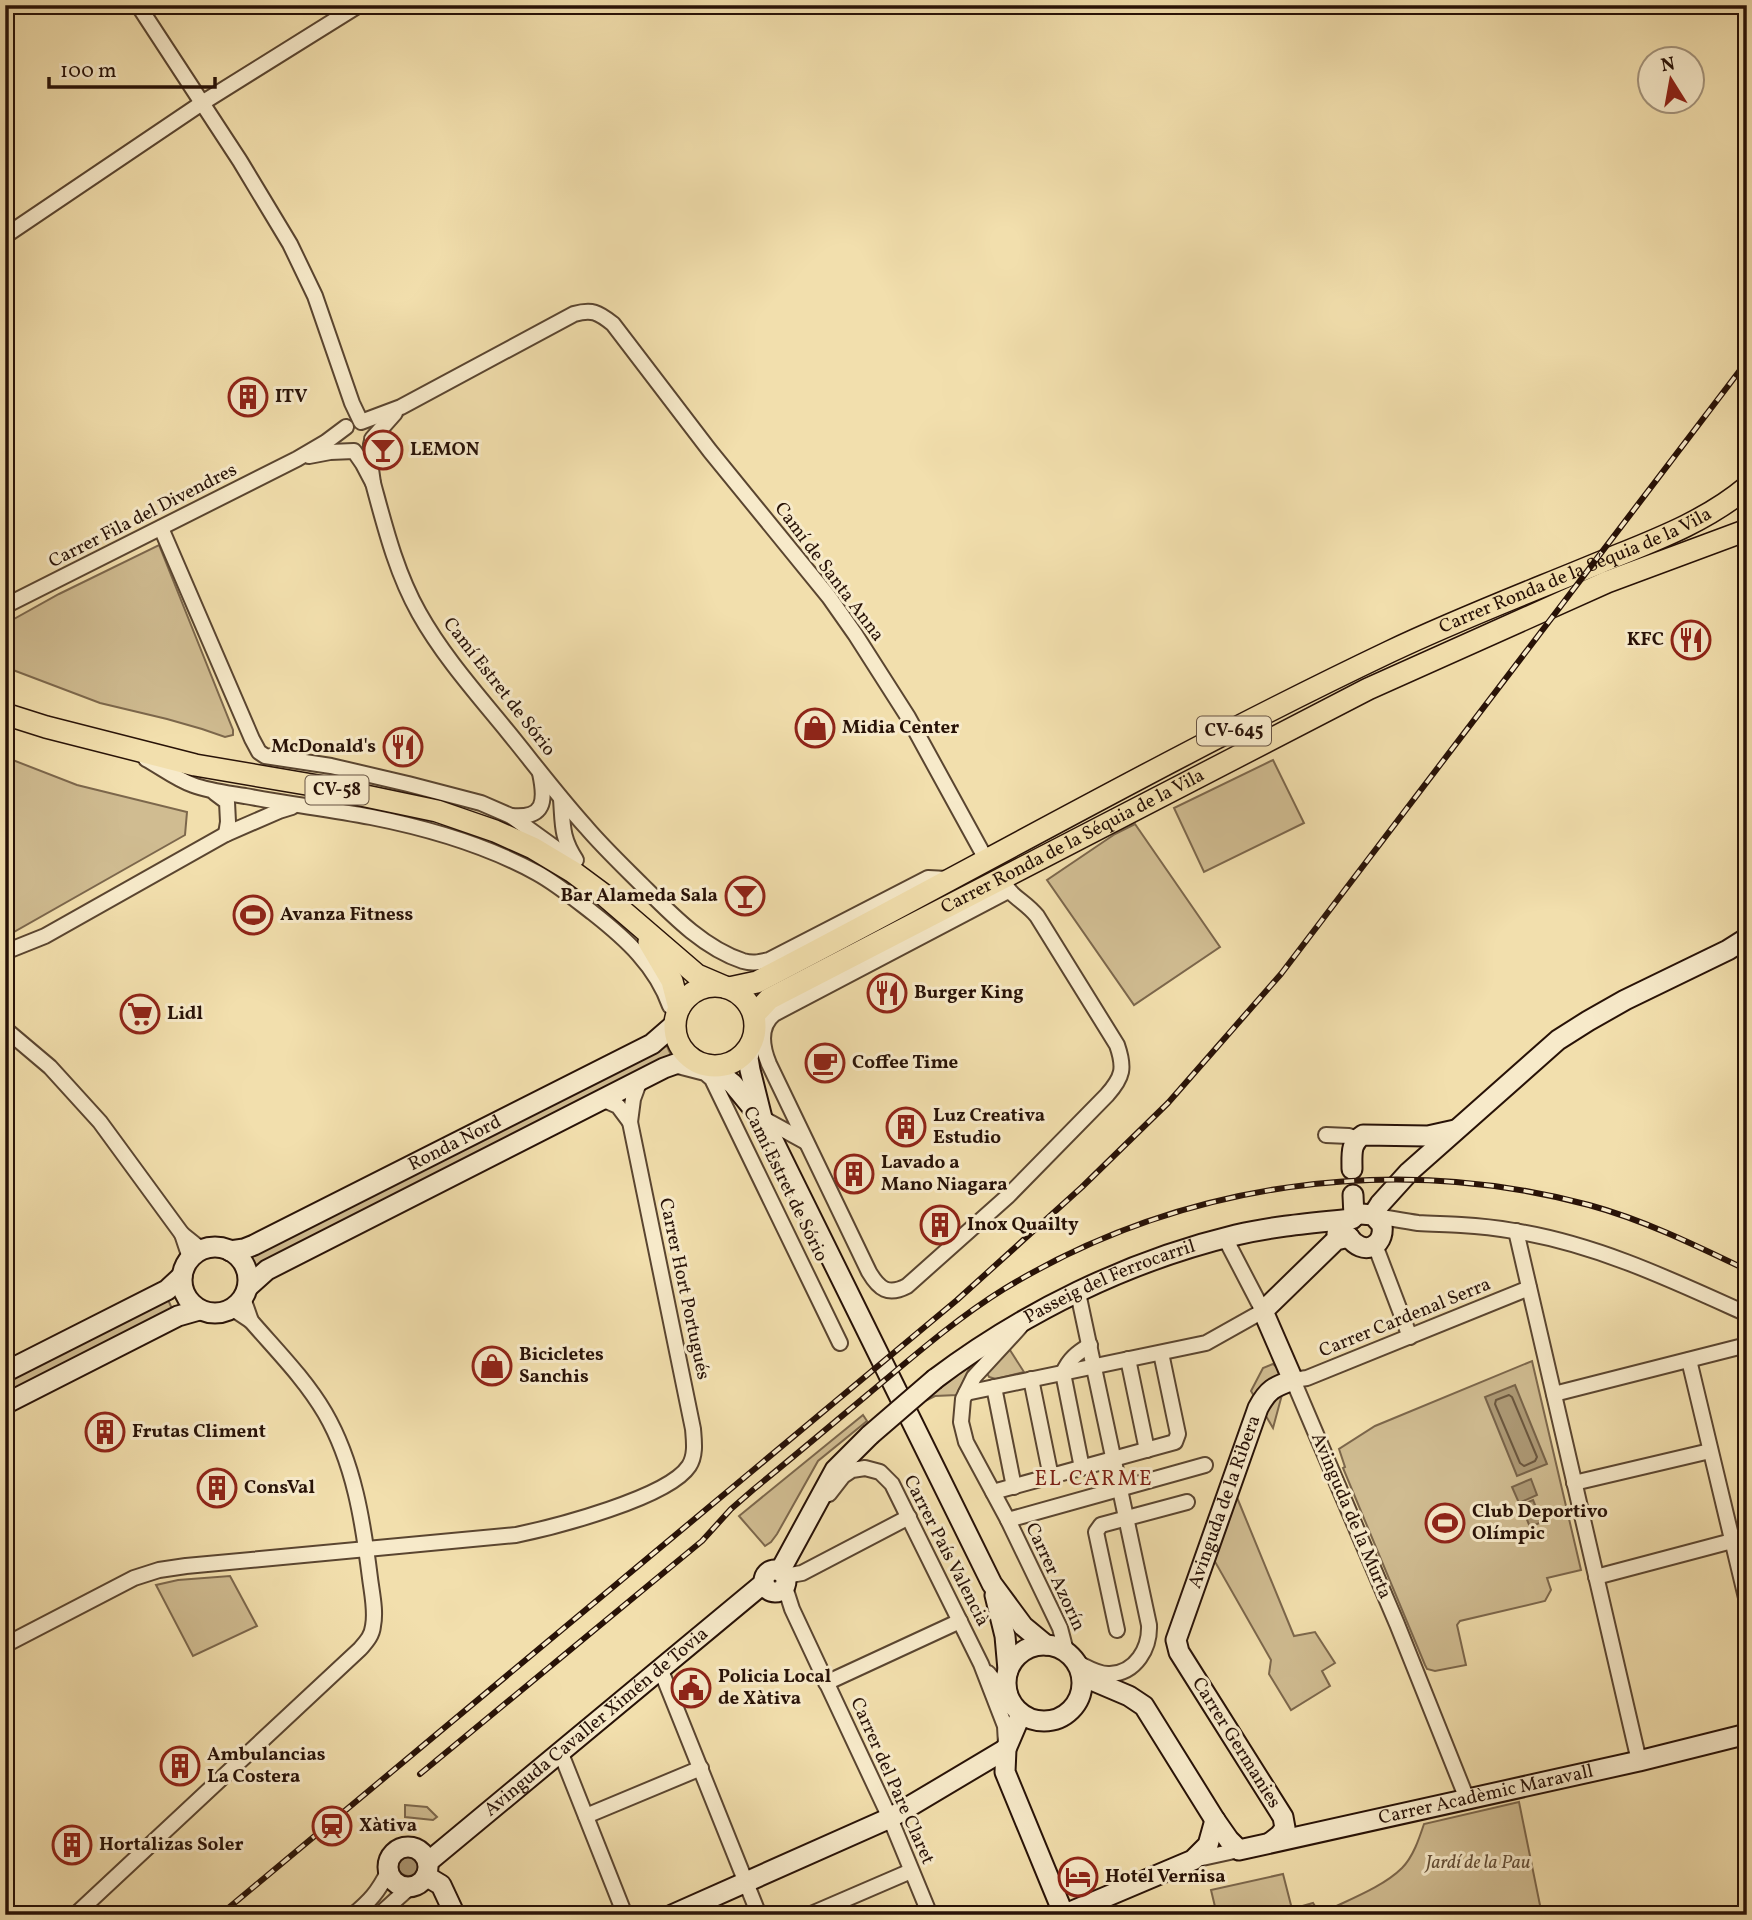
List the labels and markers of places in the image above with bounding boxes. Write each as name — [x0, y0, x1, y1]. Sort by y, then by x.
building icon: ITV — [227, 376, 269, 418]
place label: ITV — [275, 384, 308, 410]
bar icon: LEMON — [362, 429, 404, 471]
place label: LEMON — [410, 437, 480, 463]
restaurant icon: KFC — [1670, 619, 1712, 661]
place label: KFC — [1627, 627, 1664, 653]
shop icon: Midia Center — [794, 707, 836, 749]
place label: Midia Center — [842, 715, 959, 741]
restaurant icon: McDonald's — [382, 726, 424, 768]
place label: McDonald's — [271, 734, 376, 760]
bar icon: Bar Alameda Sala — [724, 875, 766, 917]
place label: Bar Alameda Sala — [560, 883, 718, 909]
sports icon: Avanza Fitness — [232, 894, 274, 936]
place label: Avanza Fitness — [280, 902, 414, 928]
restaurant icon: Burger King — [866, 972, 908, 1014]
place label: Burger King — [914, 980, 1024, 1006]
supermarket icon: Lidl — [119, 993, 161, 1035]
place label: Lidl — [167, 1001, 203, 1027]
cafe icon: Coffee Time — [804, 1042, 846, 1084]
place label: Coffee Time — [852, 1050, 958, 1076]
place label: Luz Creativa Estudio — [933, 1103, 1045, 1151]
building icon: Luz Creativa Estudio — [885, 1106, 927, 1148]
place label: Lavado a Mano Niagara — [881, 1150, 1008, 1198]
building icon: Lavado a Mano Niagara — [833, 1153, 875, 1195]
building icon: Inox Quailty — [919, 1204, 961, 1246]
place label: Inox Quailty — [967, 1212, 1079, 1238]
place label: Bicicletes Sanchis — [519, 1342, 604, 1390]
shop icon: Bicicletes Sanchis — [471, 1345, 513, 1387]
building icon: Frutas Climent — [84, 1411, 126, 1453]
place label: Frutas Climent — [132, 1419, 266, 1445]
building icon: ConsVal — [196, 1467, 238, 1509]
place label: ConsVal — [244, 1475, 315, 1501]
place label: Club Deportivo Olímpic — [1472, 1499, 1608, 1547]
sports icon: Club Deportivo Olímpic — [1424, 1502, 1466, 1544]
place label: Policia Local de Xàtiva — [718, 1664, 831, 1712]
public building icon: Policia Local de Xàtiva — [670, 1667, 712, 1709]
place label: Ambulancias La Costera — [207, 1742, 326, 1790]
building icon: Ambulancias La Costera — [159, 1745, 201, 1787]
station icon: Xàtiva — [311, 1805, 353, 1847]
place label: Xàtiva — [359, 1813, 417, 1839]
building icon: Hortalizas Soler — [51, 1824, 93, 1866]
place label: Hortalizas Soler — [99, 1832, 244, 1858]
hotel icon: Hotel Vernisa — [1057, 1856, 1099, 1898]
place label: Hotel Vernisa — [1105, 1864, 1226, 1890]

